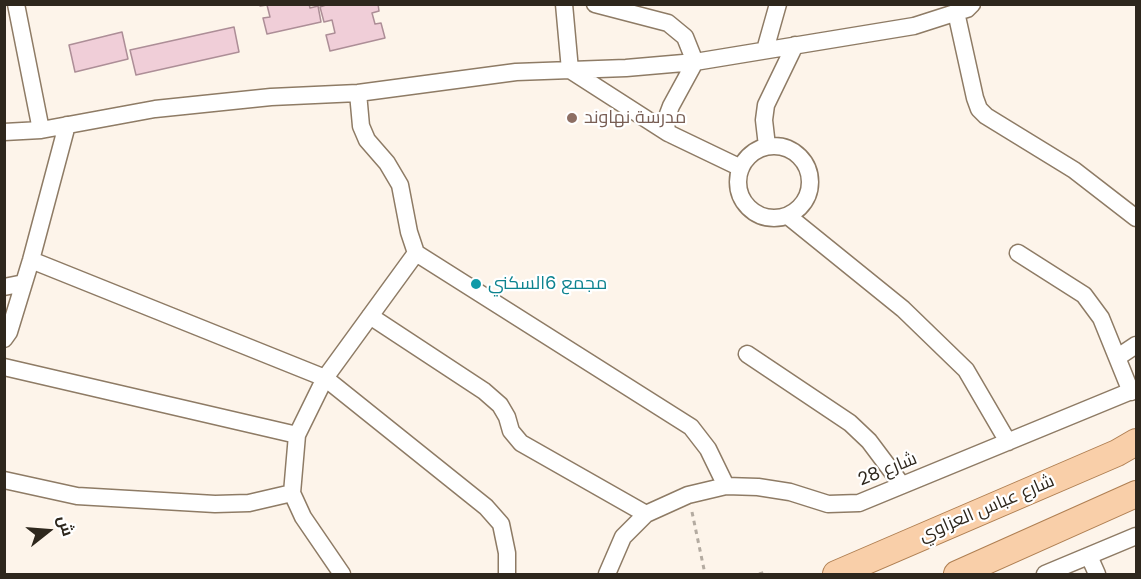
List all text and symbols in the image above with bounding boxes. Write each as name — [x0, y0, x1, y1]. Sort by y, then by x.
place label: مدرسة نهاوند — [584, 107, 686, 129]
marker: مدرسة نهاوند — [565, 111, 579, 125]
place label: مجمع 6السكني — [488, 273, 607, 295]
marker: مجمع 6السكني — [469, 277, 483, 291]
street label: شارع 28 — [855, 448, 921, 492]
street label: شارع عباس العزاوي — [916, 471, 1058, 547]
north arrow — [18, 501, 78, 561]
text: ش — [52, 512, 80, 539]

